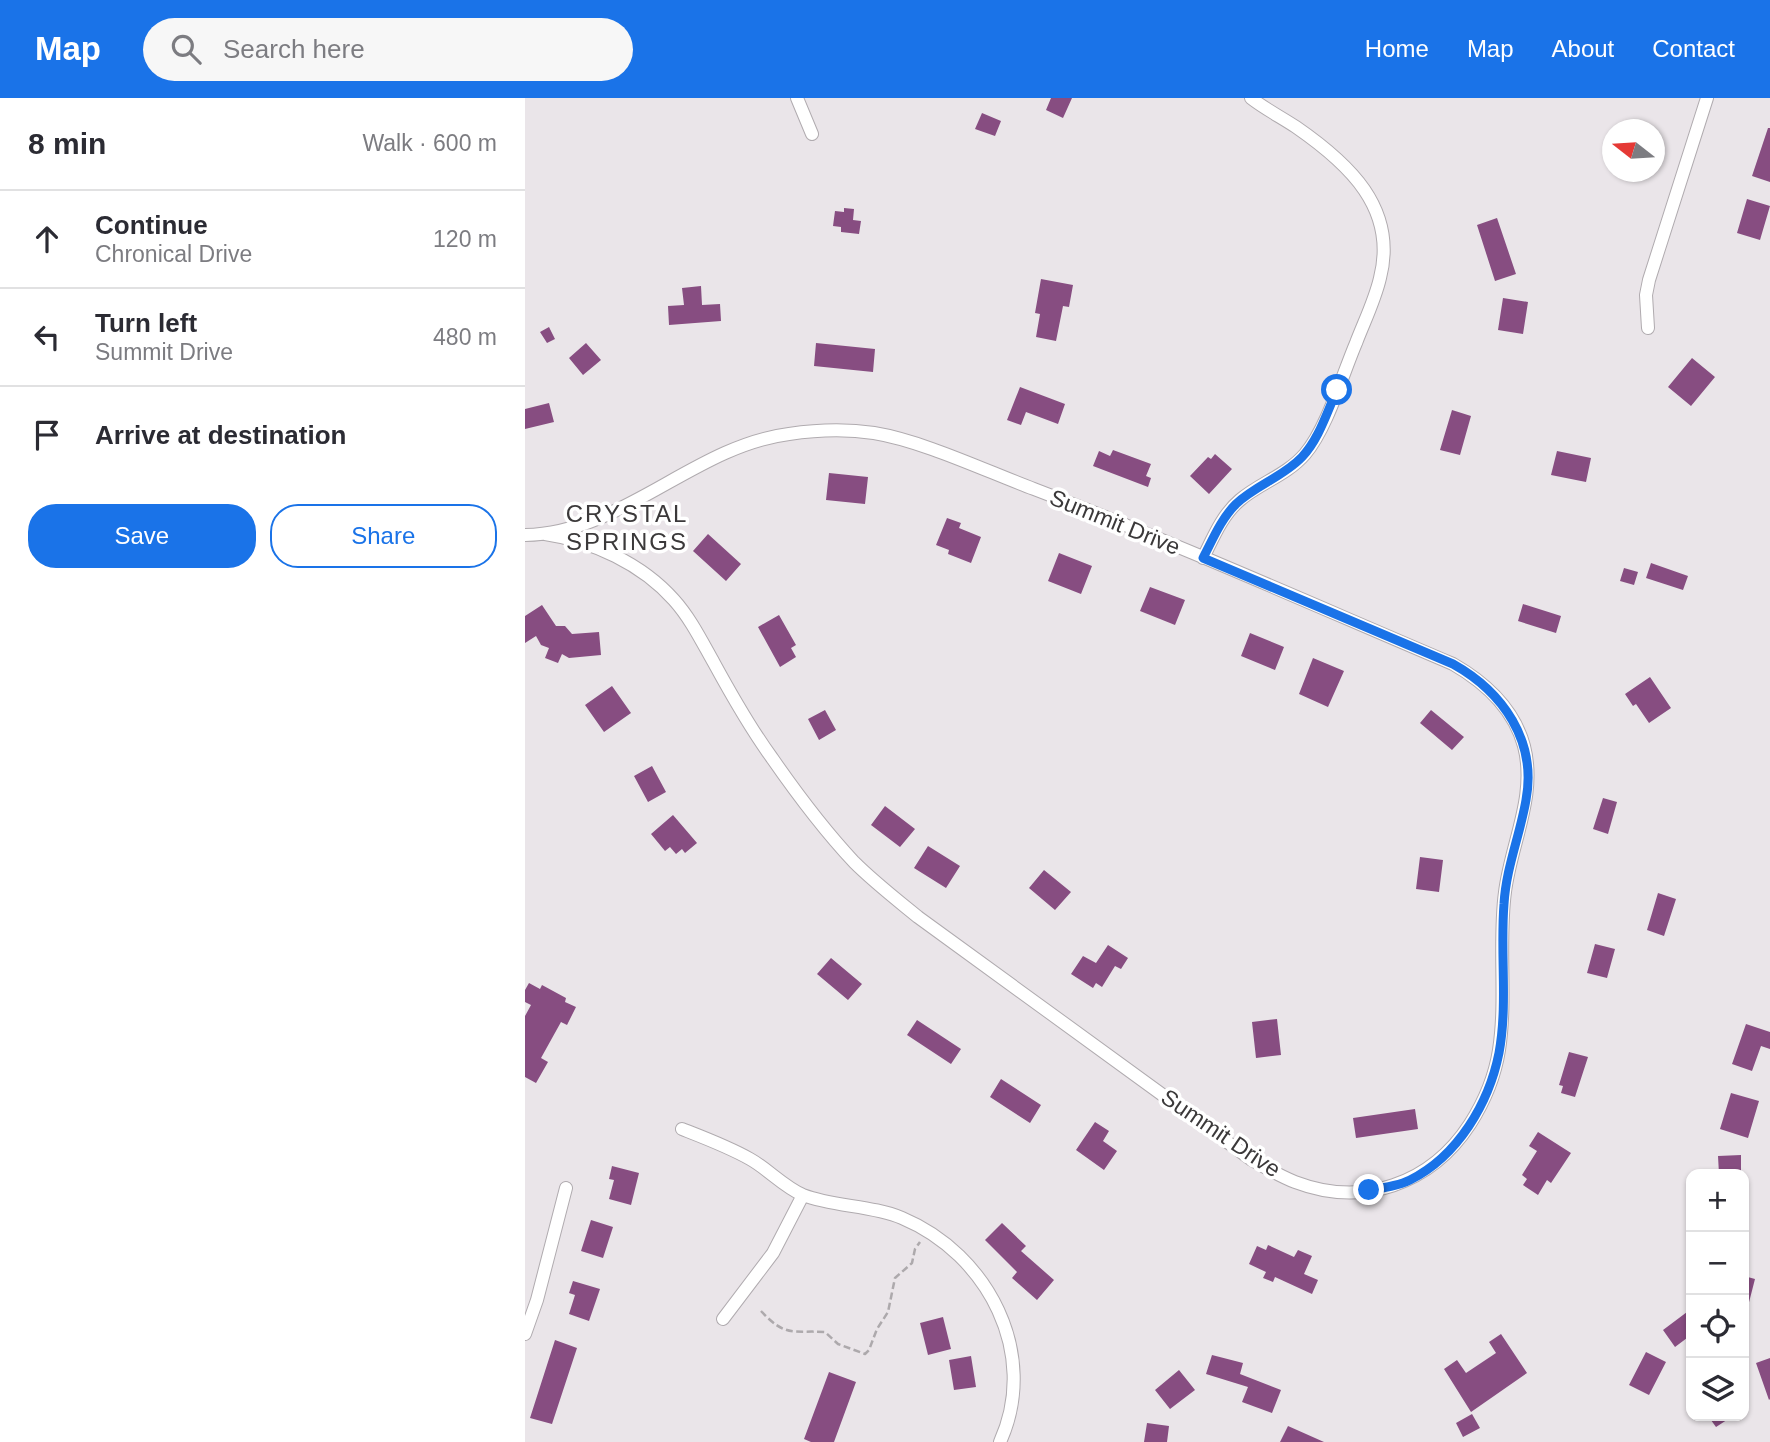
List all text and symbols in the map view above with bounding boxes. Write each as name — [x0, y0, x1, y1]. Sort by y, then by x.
search box — [143, 18, 633, 81]
text: Map — [35, 30, 101, 67]
icon: search — [167, 30, 205, 68]
text: Search here — [223, 34, 365, 64]
text: Home — [1365, 35, 1429, 62]
text: Map — [1467, 35, 1514, 62]
text: About — [1552, 35, 1614, 62]
text: Contact — [1652, 35, 1735, 62]
north arrow — [1602, 119, 1665, 182]
text: 8 min — [28, 127, 106, 160]
text: Walk · 600 m — [362, 130, 497, 156]
text: Continue — [95, 210, 208, 240]
icon: ahead — [28, 220, 66, 258]
text: 120 m — [433, 226, 497, 252]
text: Chronical Drive — [95, 241, 252, 267]
text: Turn left — [95, 308, 197, 338]
icon: left — [28, 318, 66, 356]
text: 480 m — [433, 324, 497, 350]
text: Summit Drive — [95, 339, 233, 365]
route start — [1321, 374, 1352, 405]
icon: arrive — [28, 416, 66, 454]
text: Arrive at destination — [95, 420, 346, 450]
street label: Summit Drive — [1046, 484, 1184, 560]
district label: CRYSTAL SPRINGS — [566, 500, 688, 555]
button: Save — [28, 504, 256, 568]
button: Share — [270, 504, 497, 568]
street label: Summit Drive — [1157, 1084, 1285, 1182]
map controls — [1686, 1169, 1749, 1421]
button: + — [1686, 1169, 1749, 1232]
route end — [1353, 1174, 1384, 1205]
button: − — [1686, 1232, 1749, 1295]
button: locate — [1686, 1295, 1749, 1358]
button: layers — [1686, 1358, 1749, 1421]

